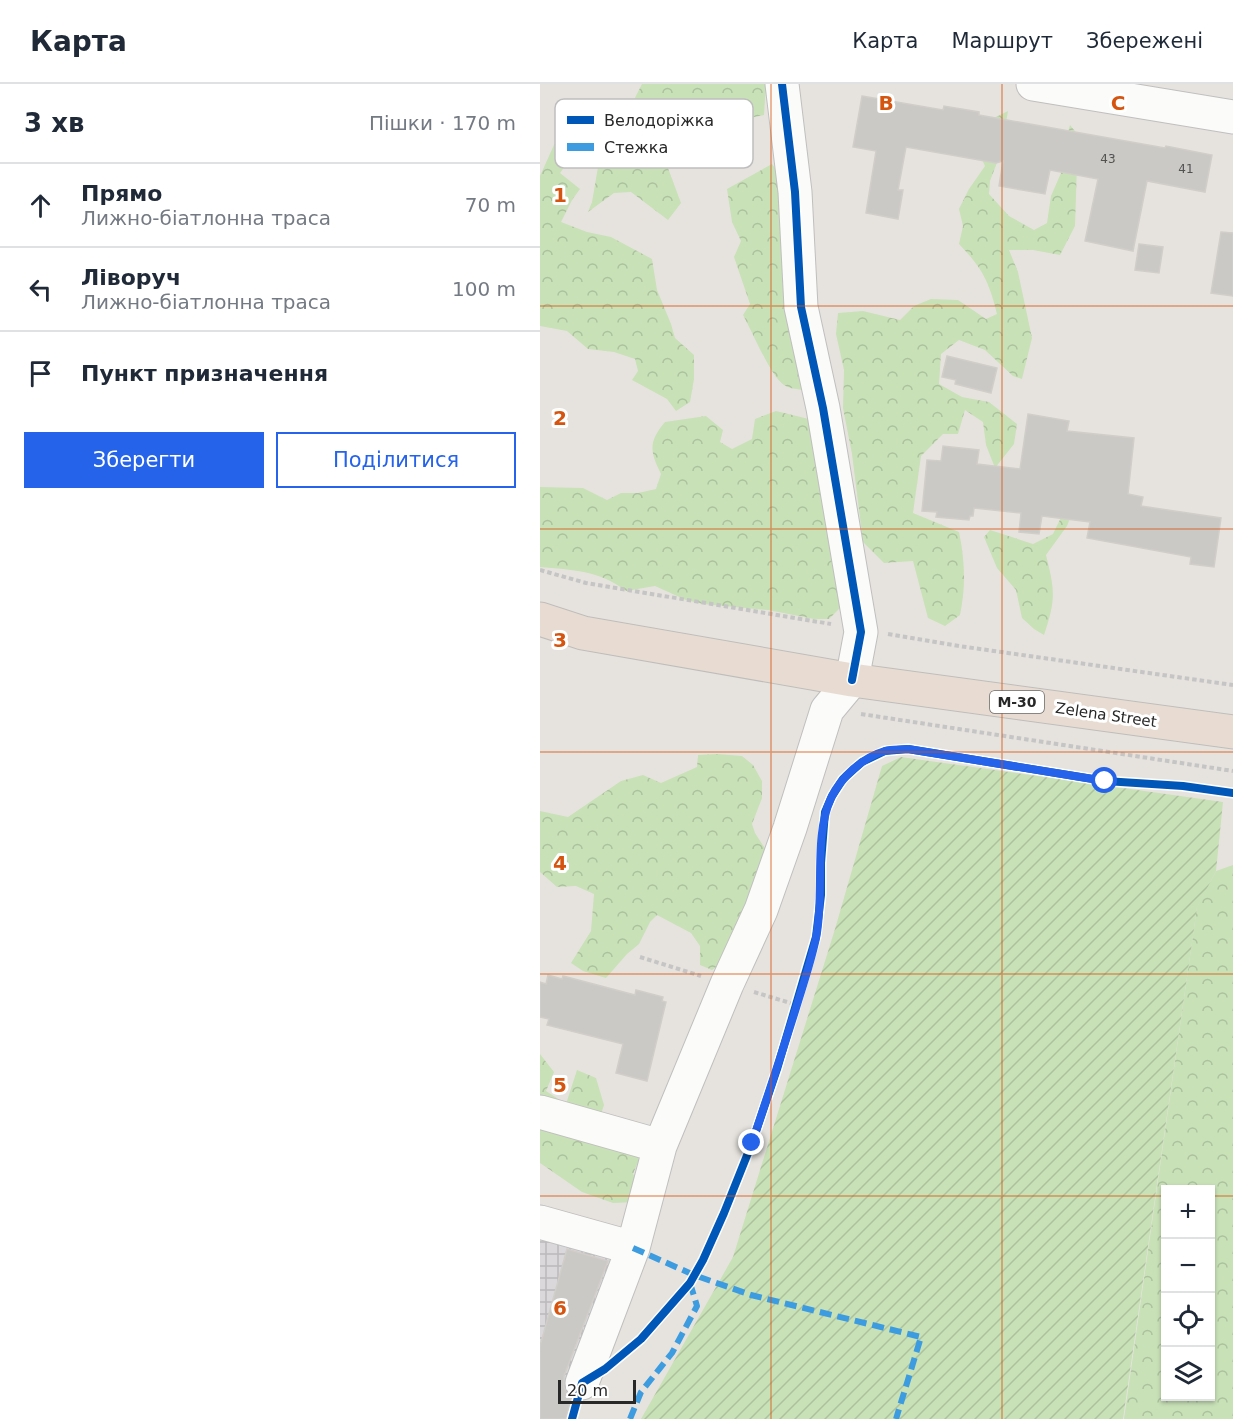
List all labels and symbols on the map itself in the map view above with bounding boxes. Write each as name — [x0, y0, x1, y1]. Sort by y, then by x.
text: B — [878, 91, 894, 115]
text: C — [1111, 91, 1125, 115]
legend — [555, 99, 753, 168]
text: Велодоріжка — [604, 111, 714, 130]
text: Стежка — [604, 138, 668, 157]
house number: 43 — [1100, 152, 1116, 166]
house number: 41 — [1178, 162, 1194, 176]
text: 1 — [553, 183, 567, 207]
text: 2 — [553, 406, 567, 430]
text: 3 — [553, 628, 567, 652]
road number: М-30 — [990, 691, 1044, 713]
street label: Zelena Street — [1054, 699, 1158, 731]
route start — [1091, 767, 1117, 793]
text: 4 — [553, 851, 567, 875]
text: 5 — [553, 1073, 567, 1097]
route end — [738, 1129, 764, 1155]
text: 6 — [553, 1296, 567, 1320]
scale bar — [558, 1377, 636, 1404]

